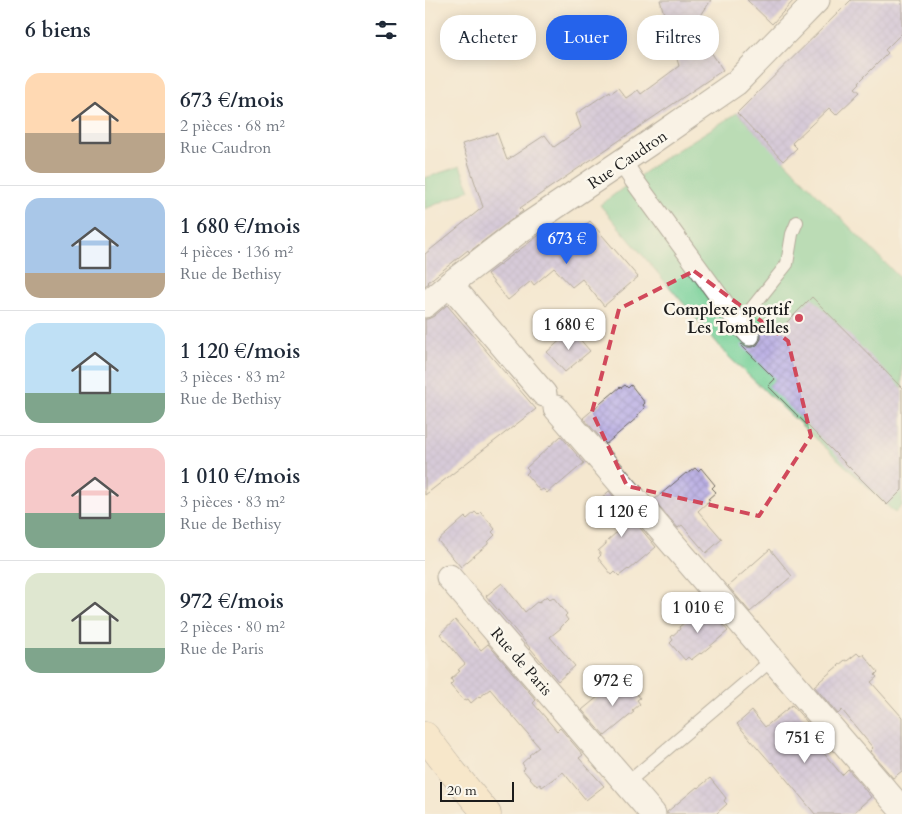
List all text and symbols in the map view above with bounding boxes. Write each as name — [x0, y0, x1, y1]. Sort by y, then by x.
chip: Acheter — [440, 15, 536, 60]
chip: Louer — [546, 15, 627, 60]
chip: Filtres — [637, 15, 719, 60]
text: 6 biens — [25, 16, 91, 45]
icon: filters — [372, 16, 400, 44]
text: 673 €/mois — [180, 86, 284, 115]
icon: home — [65, 93, 125, 153]
text: 2 pièces · 68 m² — [180, 115, 285, 137]
street label: Rue Caudron — [583, 125, 672, 195]
text: Rue Caudron — [180, 137, 271, 159]
text: 1 680 €/mois — [180, 212, 300, 241]
icon: home — [65, 218, 125, 278]
pin: 673 € — [532, 222, 602, 265]
text: 673 € — [548, 228, 586, 250]
text: 4 pièces · 136 m² — [180, 241, 293, 263]
text: Rue de Bethisy — [180, 263, 282, 285]
place label: Complexe sportif Les Tombelles — [663, 299, 792, 339]
pin: 1 680 € — [523, 308, 615, 351]
marker: Complexe sportif Les Tombelles — [793, 312, 805, 324]
text: 1 680 € — [544, 314, 594, 336]
text: 1 120 €/mois — [180, 337, 300, 366]
icon: home — [65, 343, 125, 403]
text: 3 pièces · 83 m² — [180, 366, 285, 388]
text: Rue de Bethisy — [180, 388, 282, 410]
text: 1 010 €/mois — [180, 462, 300, 491]
icon: home — [65, 468, 125, 528]
text: 3 pièces · 83 m² — [180, 491, 285, 513]
pin: 1 120 € — [576, 496, 668, 538]
text: 1 120 € — [597, 501, 647, 523]
text: Rue de Bethisy — [180, 513, 282, 535]
text: 972 €/mois — [180, 587, 284, 616]
pin: 1 010 € — [652, 592, 744, 634]
icon: home — [65, 593, 125, 653]
text: 1 010 € — [673, 597, 723, 619]
text: 2 pièces · 80 m² — [180, 616, 285, 638]
street label: Rue de Paris — [486, 623, 557, 700]
text: Rue de Paris — [180, 638, 264, 660]
pin: 972 € — [578, 664, 648, 707]
text: 972 € — [594, 670, 632, 692]
pin: 751 € — [770, 722, 840, 764]
text: 751 € — [786, 727, 824, 749]
scale bar — [440, 779, 514, 802]
text: 20 m — [447, 781, 477, 800]

